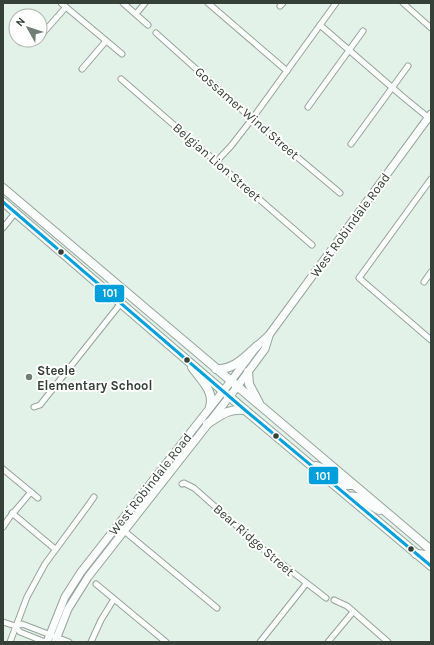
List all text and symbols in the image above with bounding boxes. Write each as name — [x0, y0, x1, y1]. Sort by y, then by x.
north arrow — [8, 8, 48, 48]
text: N — [13, 15, 28, 29]
street label: Gossamer Wind Street — [192, 64, 302, 162]
street label: Belgian Lion Street — [170, 120, 264, 204]
street label: West Robindale Road — [307, 170, 393, 280]
unlabelled marker — [56, 247, 66, 257]
line badge: 101 — [94, 284, 125, 303]
text: 101 — [103, 287, 117, 300]
unlabelled marker — [182, 355, 192, 365]
place label: Steele Elementary School — [37, 363, 152, 393]
marker: Steele Elementary School — [24, 372, 34, 382]
street label: West Robindale Road — [105, 430, 195, 538]
unlabelled marker — [271, 431, 281, 441]
line badge: 101 — [308, 466, 339, 485]
text: 101 — [316, 470, 330, 483]
street label: Bear Ridge Street — [211, 501, 298, 579]
unlabelled marker — [406, 544, 416, 554]

